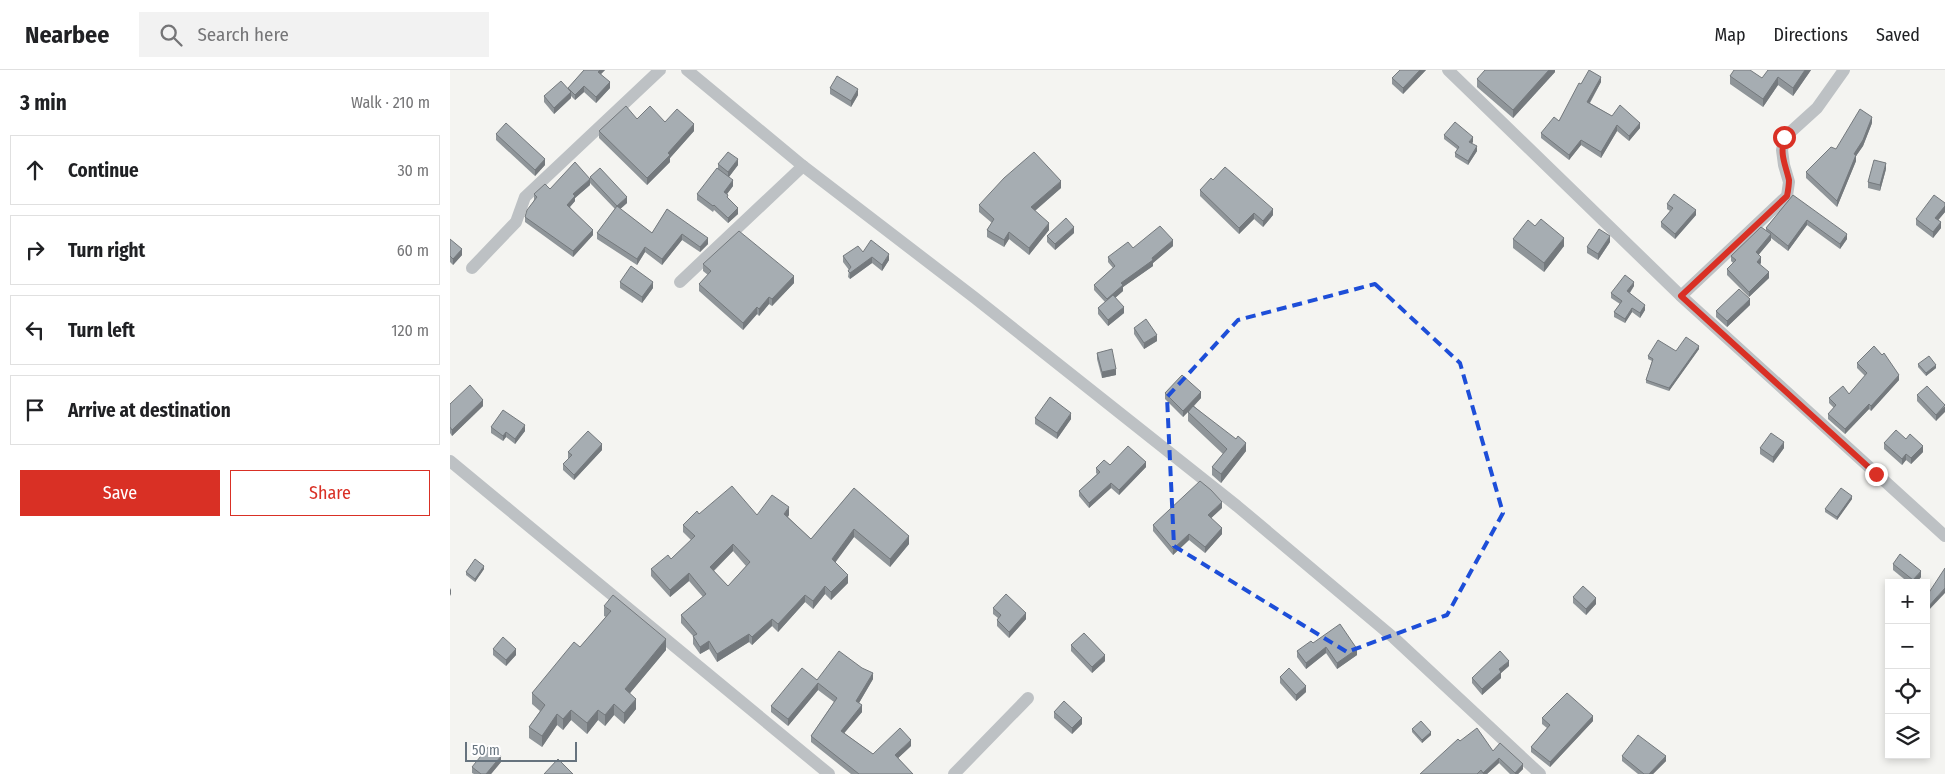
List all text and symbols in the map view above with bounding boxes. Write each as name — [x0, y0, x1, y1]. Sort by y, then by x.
search box — [139, 12, 489, 57]
text: Nearbee — [25, 21, 109, 49]
icon: search — [157, 21, 185, 49]
text: Search here — [197, 23, 289, 46]
text: Map — [1714, 24, 1746, 46]
text: Directions — [1774, 24, 1848, 46]
text: Saved — [1876, 24, 1920, 46]
text: 3 min — [20, 90, 67, 116]
text: Walk · 210 m — [351, 93, 430, 112]
route start — [1773, 126, 1796, 149]
icon: ahead — [21, 156, 49, 184]
text: Continue — [68, 159, 139, 182]
text: 30 m — [397, 161, 429, 180]
icon: right — [21, 236, 49, 264]
text: Turn right — [68, 239, 145, 262]
text: 60 m — [397, 241, 429, 260]
icon: left — [21, 316, 49, 344]
text: Turn left — [68, 319, 135, 342]
text: 120 m — [391, 321, 429, 340]
icon: arrive — [21, 396, 49, 424]
text: Arrive at destination — [68, 399, 231, 422]
route end — [1865, 463, 1888, 486]
button: Save — [20, 470, 220, 516]
button: Share — [230, 470, 430, 516]
map controls — [1885, 579, 1930, 759]
button: + — [1885, 579, 1930, 624]
button: − — [1885, 624, 1930, 669]
button: locate — [1885, 669, 1930, 714]
button: layers — [1885, 714, 1930, 759]
scale bar — [465, 739, 578, 762]
text: 50 m — [472, 742, 500, 759]

